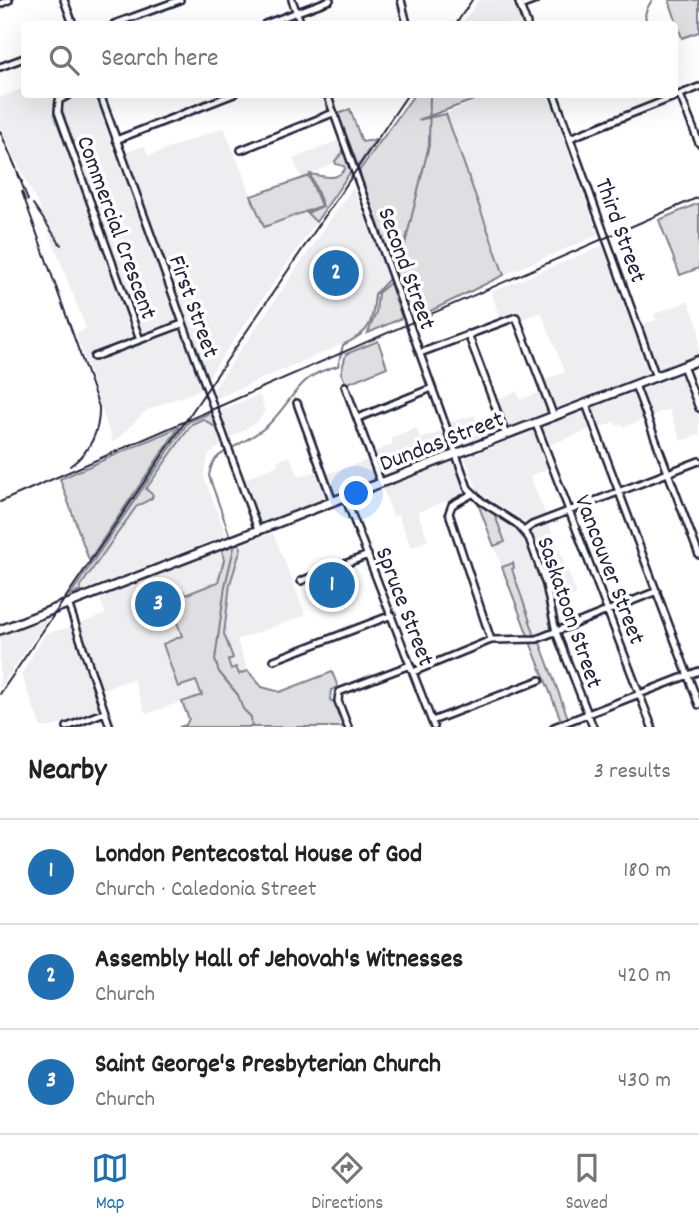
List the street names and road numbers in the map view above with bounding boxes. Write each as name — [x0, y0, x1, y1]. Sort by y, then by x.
street label: Commercial Crescent — [66, 132, 164, 325]
street label: Third Street — [585, 174, 654, 288]
street label: Second Street — [367, 203, 443, 335]
street label: First Street — [158, 251, 226, 363]
street label: Dundas Street — [375, 404, 509, 482]
street label: Vancouver Street — [564, 490, 652, 650]
street label: Saskatoon Street — [526, 533, 610, 693]
street label: Spruce Street — [365, 543, 442, 672]

